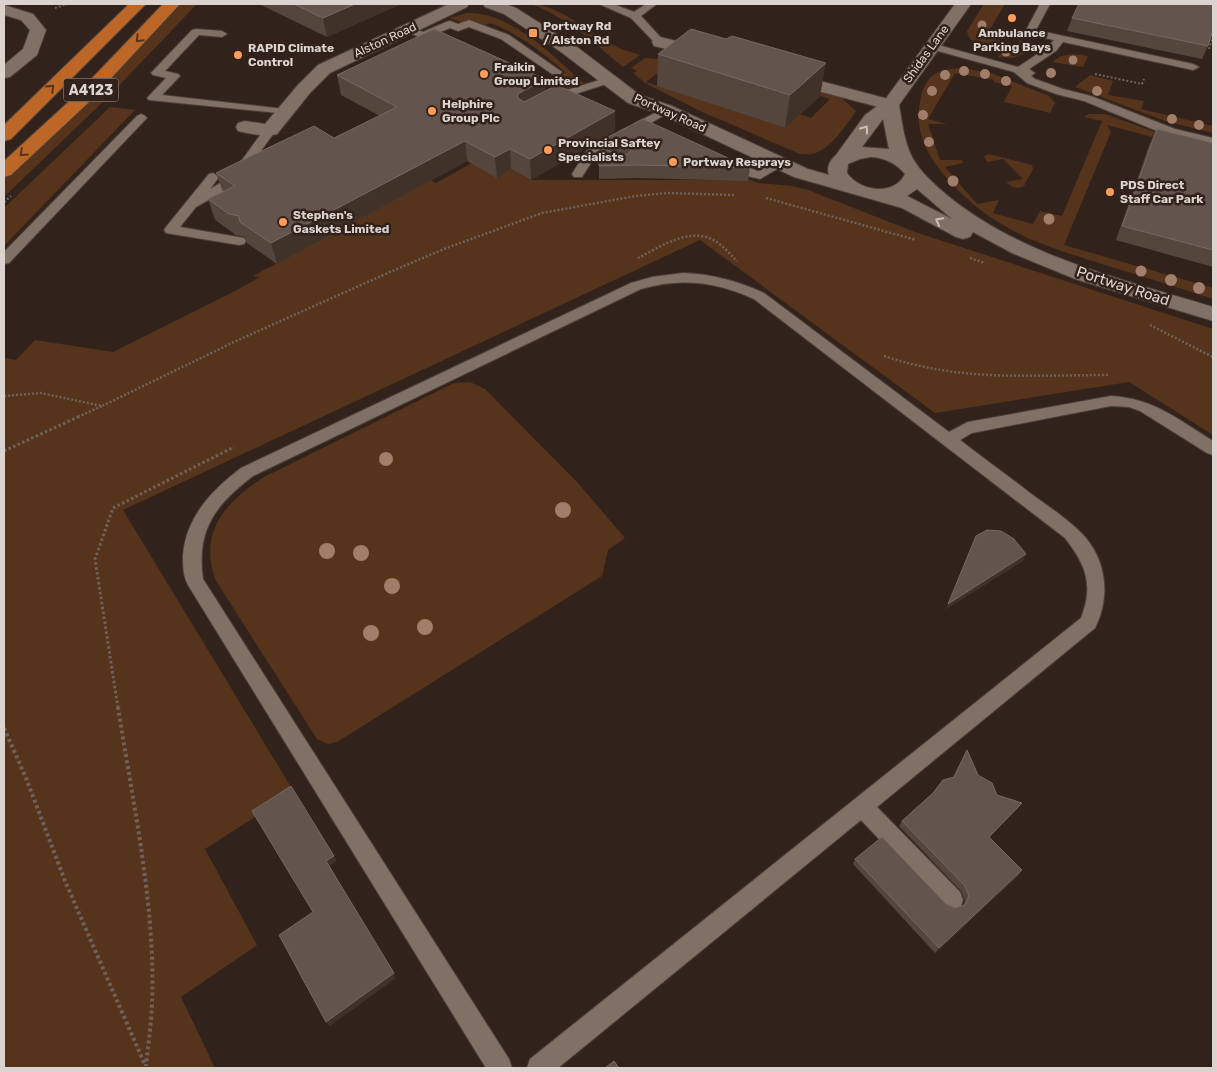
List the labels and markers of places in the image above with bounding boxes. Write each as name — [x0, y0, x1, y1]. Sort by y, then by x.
marker: Ambulance Parking Bays — [1006, 12, 1018, 24]
place label: Portway Rd / Alston Rd — [543, 19, 611, 47]
place label: Ambulance Parking Bays — [973, 26, 1051, 54]
marker: Portway Rd / Alston Rd — [527, 27, 539, 39]
place label: RAPID Climate Control — [248, 41, 334, 69]
marker: RAPID Climate Control — [232, 49, 244, 61]
place label: Fraikin Group Limited — [494, 60, 579, 88]
marker: Fraikin Group Limited — [478, 68, 490, 80]
place label: Helphire Group Plc — [442, 97, 500, 125]
marker: Helphire Group Plc — [426, 105, 438, 117]
place label: Provincial Saftey Specialists — [558, 136, 660, 164]
marker: Provincial Saftey Specialists — [542, 144, 554, 156]
place label: Portway Resprays — [683, 155, 791, 169]
marker: Portway Resprays — [667, 156, 679, 168]
place label: PDS Direct Staff Car Park — [1120, 178, 1203, 206]
marker: PDS Direct Staff Car Park — [1104, 186, 1116, 198]
place label: Stephen's Gaskets Limited — [293, 208, 389, 236]
marker: Stephen's Gaskets Limited — [277, 216, 289, 228]

